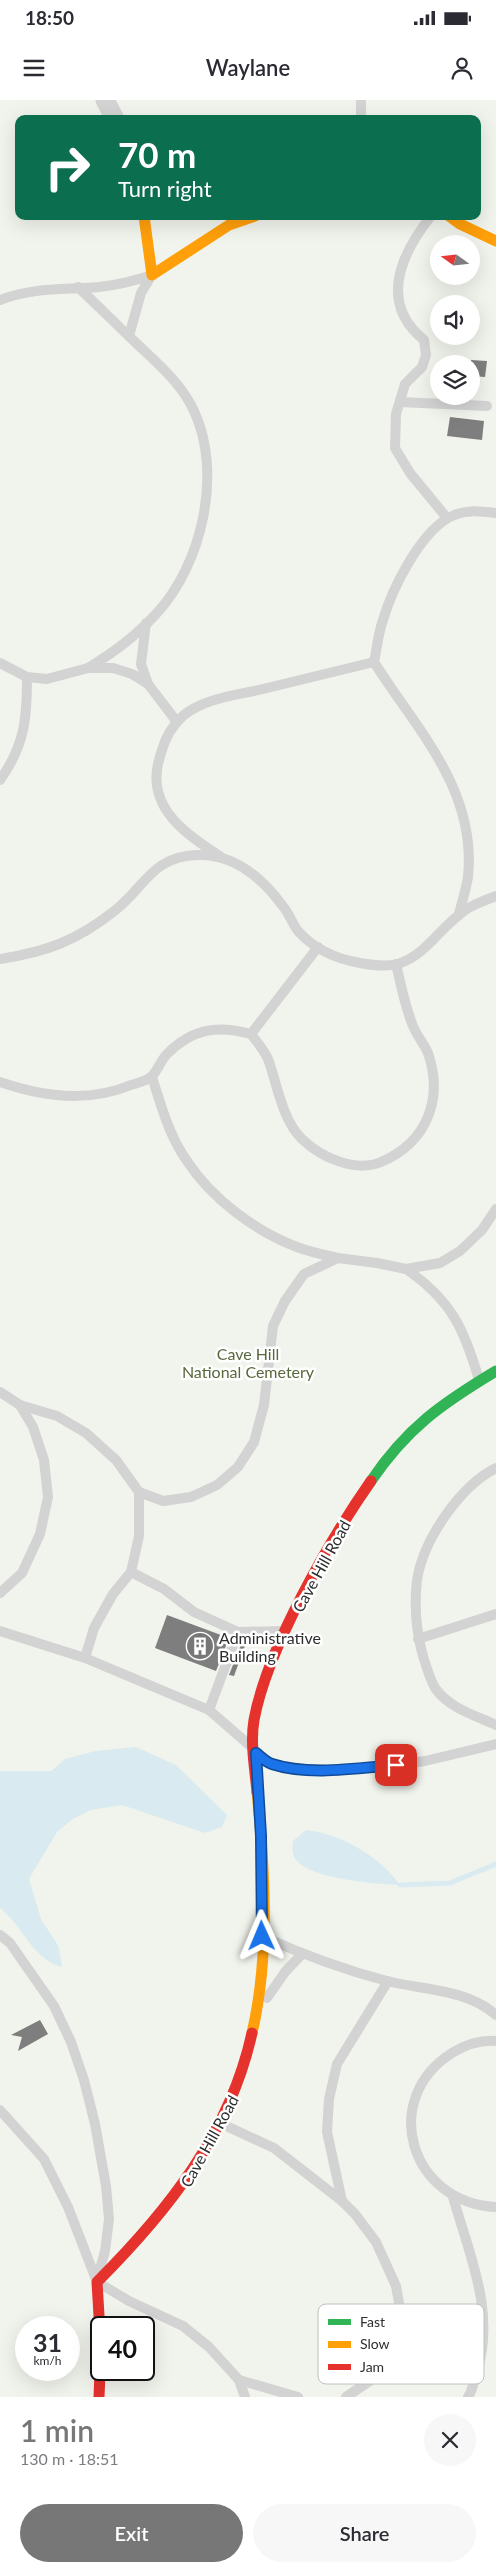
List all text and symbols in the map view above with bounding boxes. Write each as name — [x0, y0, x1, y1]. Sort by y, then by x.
text: 18:50 — [25, 6, 74, 29]
icon: menu — [20, 54, 48, 82]
text: Waylane — [206, 54, 290, 81]
icon: person — [448, 54, 476, 82]
text: 70 m — [118, 133, 196, 175]
icon: right — [35, 135, 100, 200]
text: Turn right — [118, 175, 212, 202]
north arrow — [430, 235, 480, 285]
map controls — [430, 235, 480, 405]
button: sound — [430, 295, 480, 345]
button: layers — [430, 355, 480, 405]
park label: Cave Hill National Cemetery — [182, 1344, 315, 1381]
street label: Cave Hill Road — [288, 1517, 354, 1615]
place label: Administrative Building — [219, 1628, 321, 1665]
building icon: Administrative Building — [185, 1631, 215, 1661]
pin — [375, 1744, 417, 1786]
icon: arrive — [382, 1751, 410, 1779]
position arrow — [235, 1909, 287, 1961]
street label: Cave Hill Road — [176, 2092, 242, 2190]
legend — [318, 2304, 484, 2384]
text: Fast — [360, 2313, 385, 2330]
speed limit sign: 40 — [90, 2316, 155, 2381]
text: 31 — [33, 2327, 62, 2357]
text: Slow — [360, 2335, 390, 2352]
text: km/h — [33, 2353, 62, 2368]
text: Jam — [360, 2358, 384, 2375]
text: 1 min — [20, 2412, 94, 2448]
button: close — [424, 2414, 476, 2466]
text: 130 m · 18:51 — [20, 2449, 119, 2468]
button: Exit — [20, 2504, 243, 2562]
button: Share — [253, 2504, 476, 2562]

